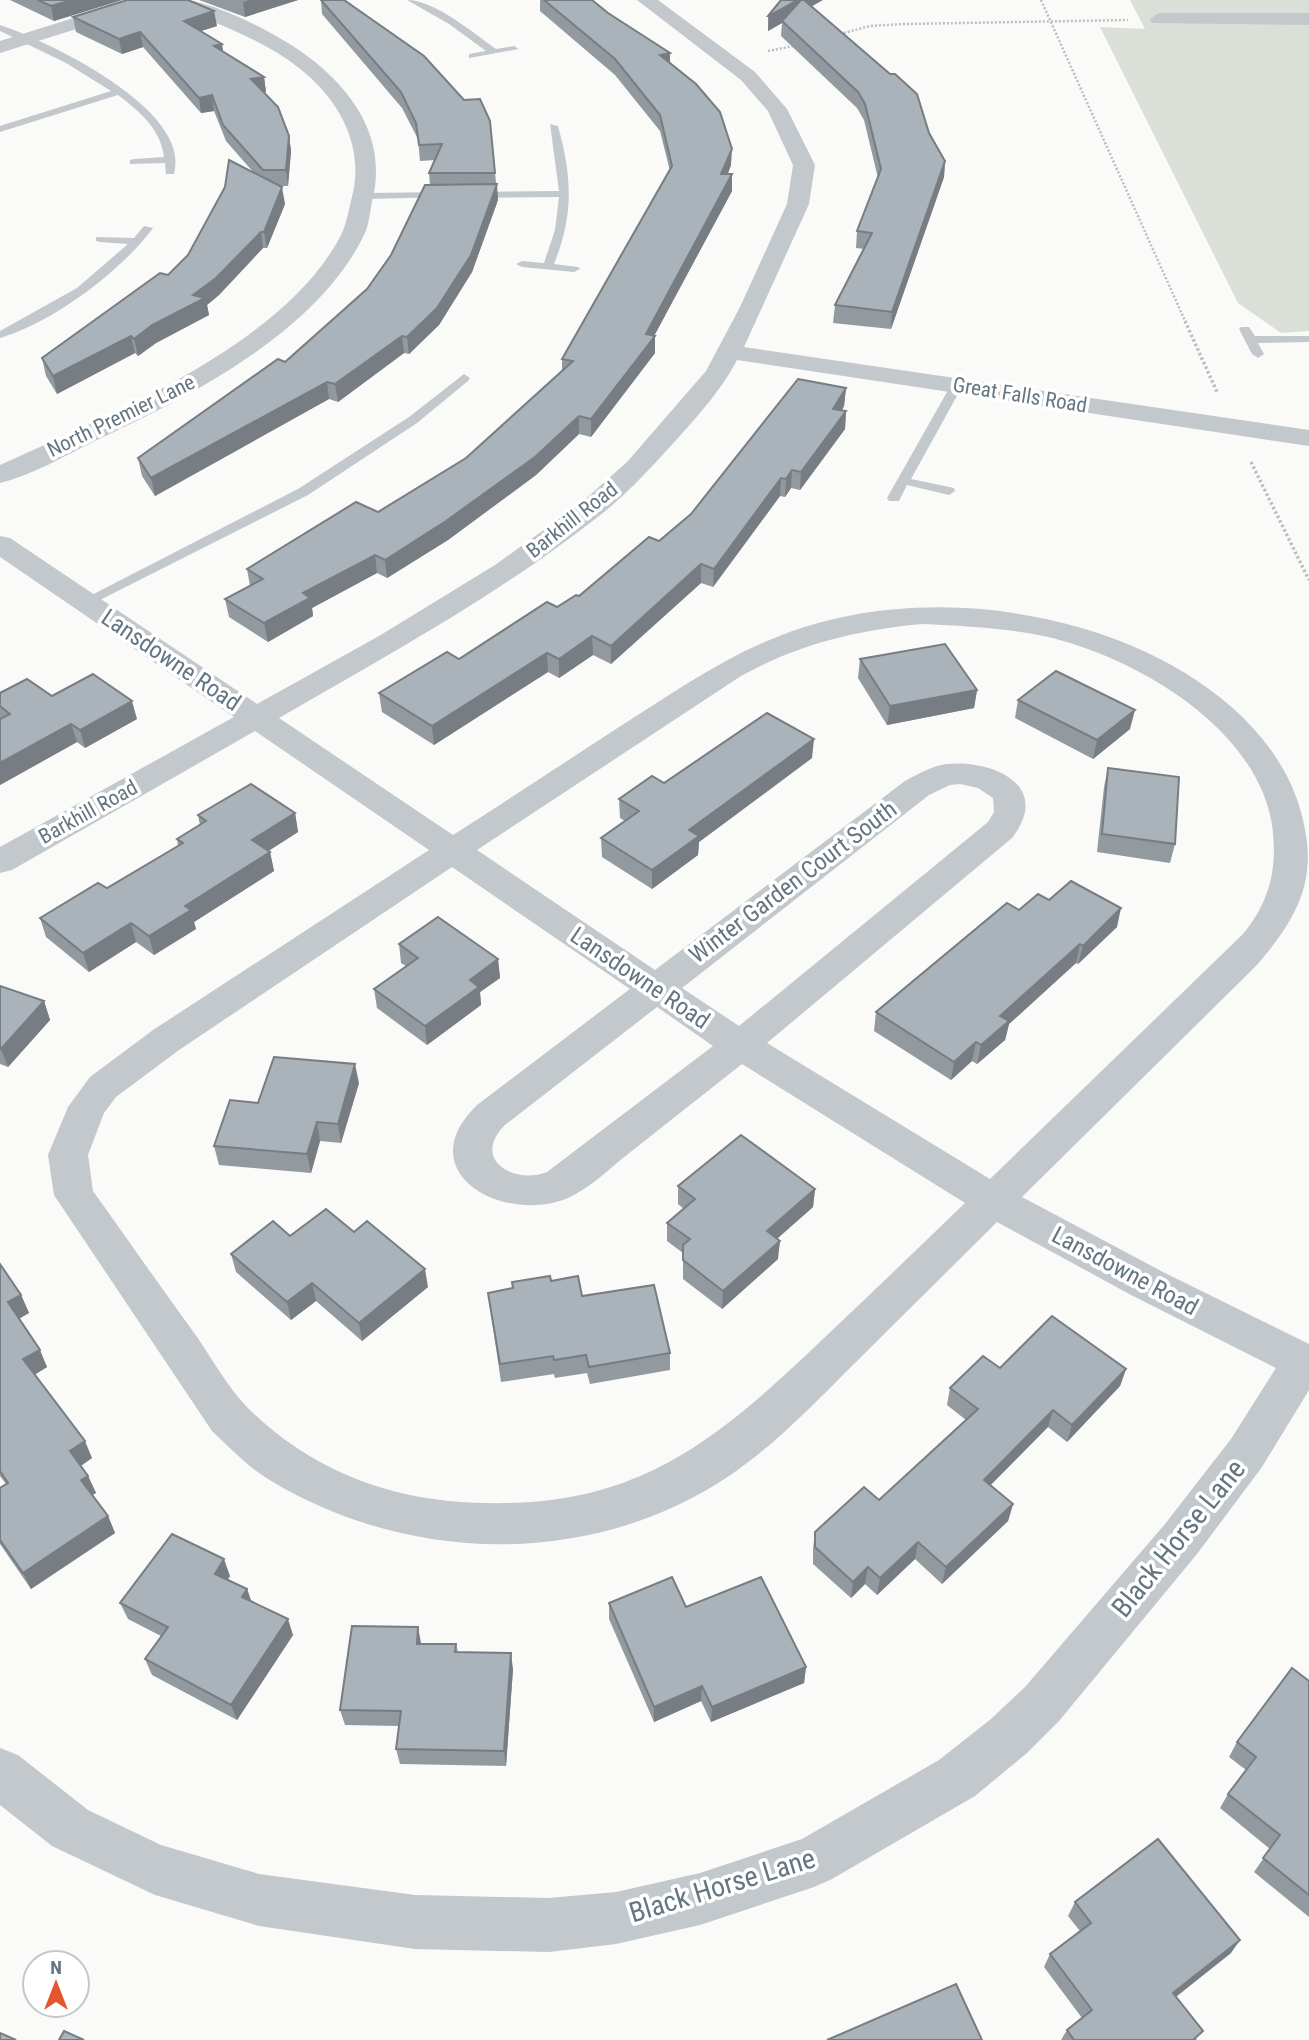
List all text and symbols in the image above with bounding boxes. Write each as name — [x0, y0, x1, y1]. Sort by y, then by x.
street label: North Premier Lane — [43, 370, 199, 462]
street label: Great Falls Road — [951, 373, 1089, 417]
street label: Barkhill Road — [522, 477, 622, 563]
street label: Lansdowne Road — [96, 603, 246, 717]
street label: Barkhill Road — [35, 775, 141, 849]
street label: Winter Garden Court South — [684, 795, 902, 969]
street label: Lansdowne Road — [565, 921, 715, 1035]
street label: Lansdowne Road — [1047, 1221, 1203, 1321]
street label: Black Horse Lane — [1105, 1453, 1252, 1624]
street label: Black Horse Lane — [625, 1842, 819, 1929]
north arrow — [21, 1949, 91, 2019]
text: N — [50, 1956, 62, 1979]

